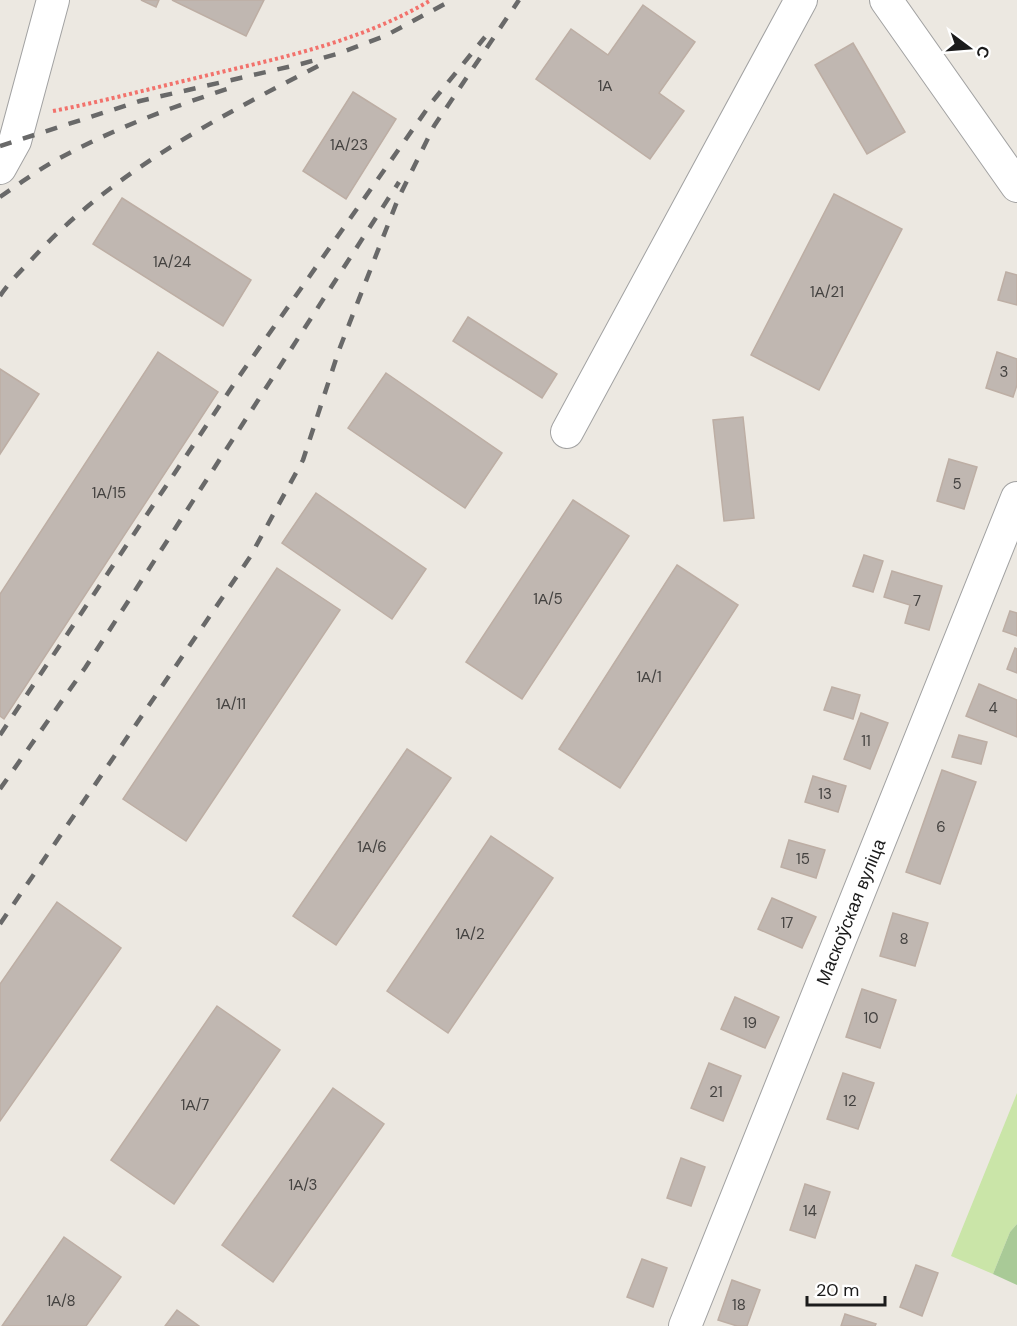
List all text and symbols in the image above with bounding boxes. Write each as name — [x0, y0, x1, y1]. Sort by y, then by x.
north arrow — [939, 18, 999, 78]
text: С — [971, 44, 995, 61]
house number: 1А — [598, 76, 612, 96]
house number: 1А/23 — [330, 135, 368, 155]
house number: 1А/24 — [153, 252, 191, 272]
house number: 1А/21 — [810, 282, 844, 302]
house number: 3 — [1000, 362, 1008, 382]
house number: 5 — [952, 474, 962, 494]
house number: 1А/15 — [92, 483, 126, 503]
house number: 1А/5 — [533, 589, 563, 609]
house number: 7 — [913, 591, 921, 611]
house number: 1А/1 — [636, 667, 662, 687]
house number: 1А/11 — [216, 694, 246, 714]
house number: 4 — [988, 698, 998, 718]
house number: 11 — [861, 731, 871, 751]
house number: 13 — [818, 784, 832, 804]
house number: 6 — [936, 817, 946, 837]
street label: Маскоўская вуліца — [811, 834, 892, 989]
house number: 1А/6 — [357, 837, 387, 857]
house number: 15 — [796, 849, 810, 869]
house number: 17 — [781, 913, 793, 933]
house number: 1А/2 — [455, 924, 485, 944]
house number: 8 — [899, 929, 909, 949]
house number: 10 — [864, 1008, 878, 1028]
house number: 19 — [743, 1013, 757, 1033]
house number: 21 — [709, 1082, 723, 1102]
house number: 12 — [843, 1091, 857, 1111]
house number: 1А/7 — [181, 1095, 209, 1115]
house number: 1А/3 — [289, 1175, 317, 1195]
house number: 14 — [803, 1201, 817, 1221]
scale bar — [807, 1269, 885, 1307]
text: 20 m — [816, 1278, 859, 1302]
house number: 1А/8 — [46, 1291, 76, 1311]
house number: 18 — [732, 1295, 746, 1315]

